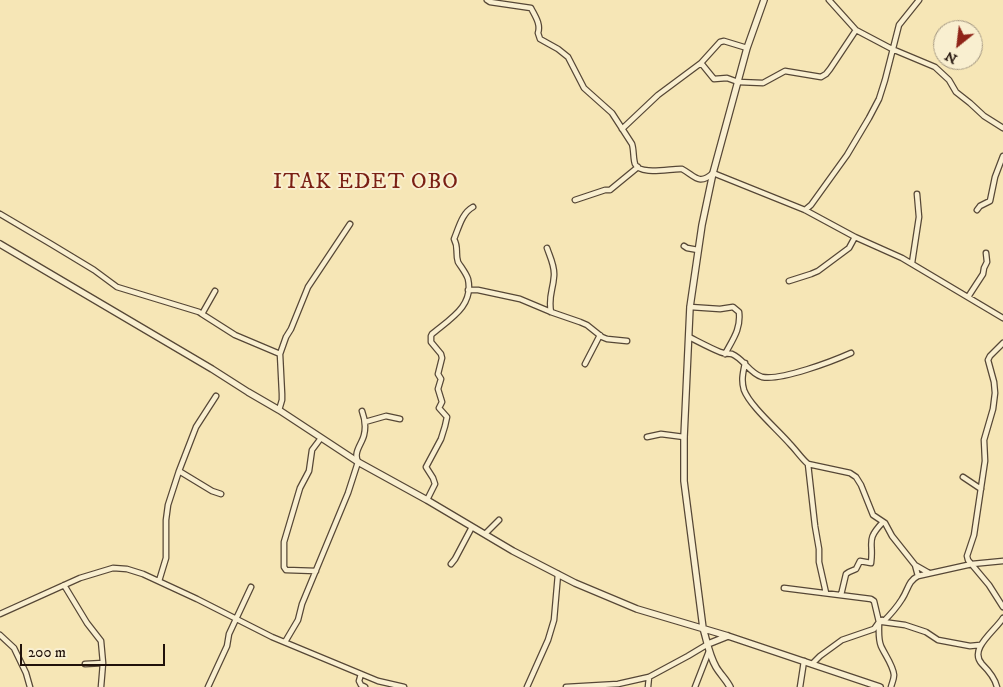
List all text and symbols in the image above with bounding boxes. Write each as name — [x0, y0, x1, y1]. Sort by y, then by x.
north arrow — [933, 20, 983, 70]
text: N — [942, 47, 961, 68]
district label: ITAK EDET OBO — [271, 170, 461, 196]
scale bar — [22, 634, 168, 666]
text: 200 m — [28, 643, 66, 662]

